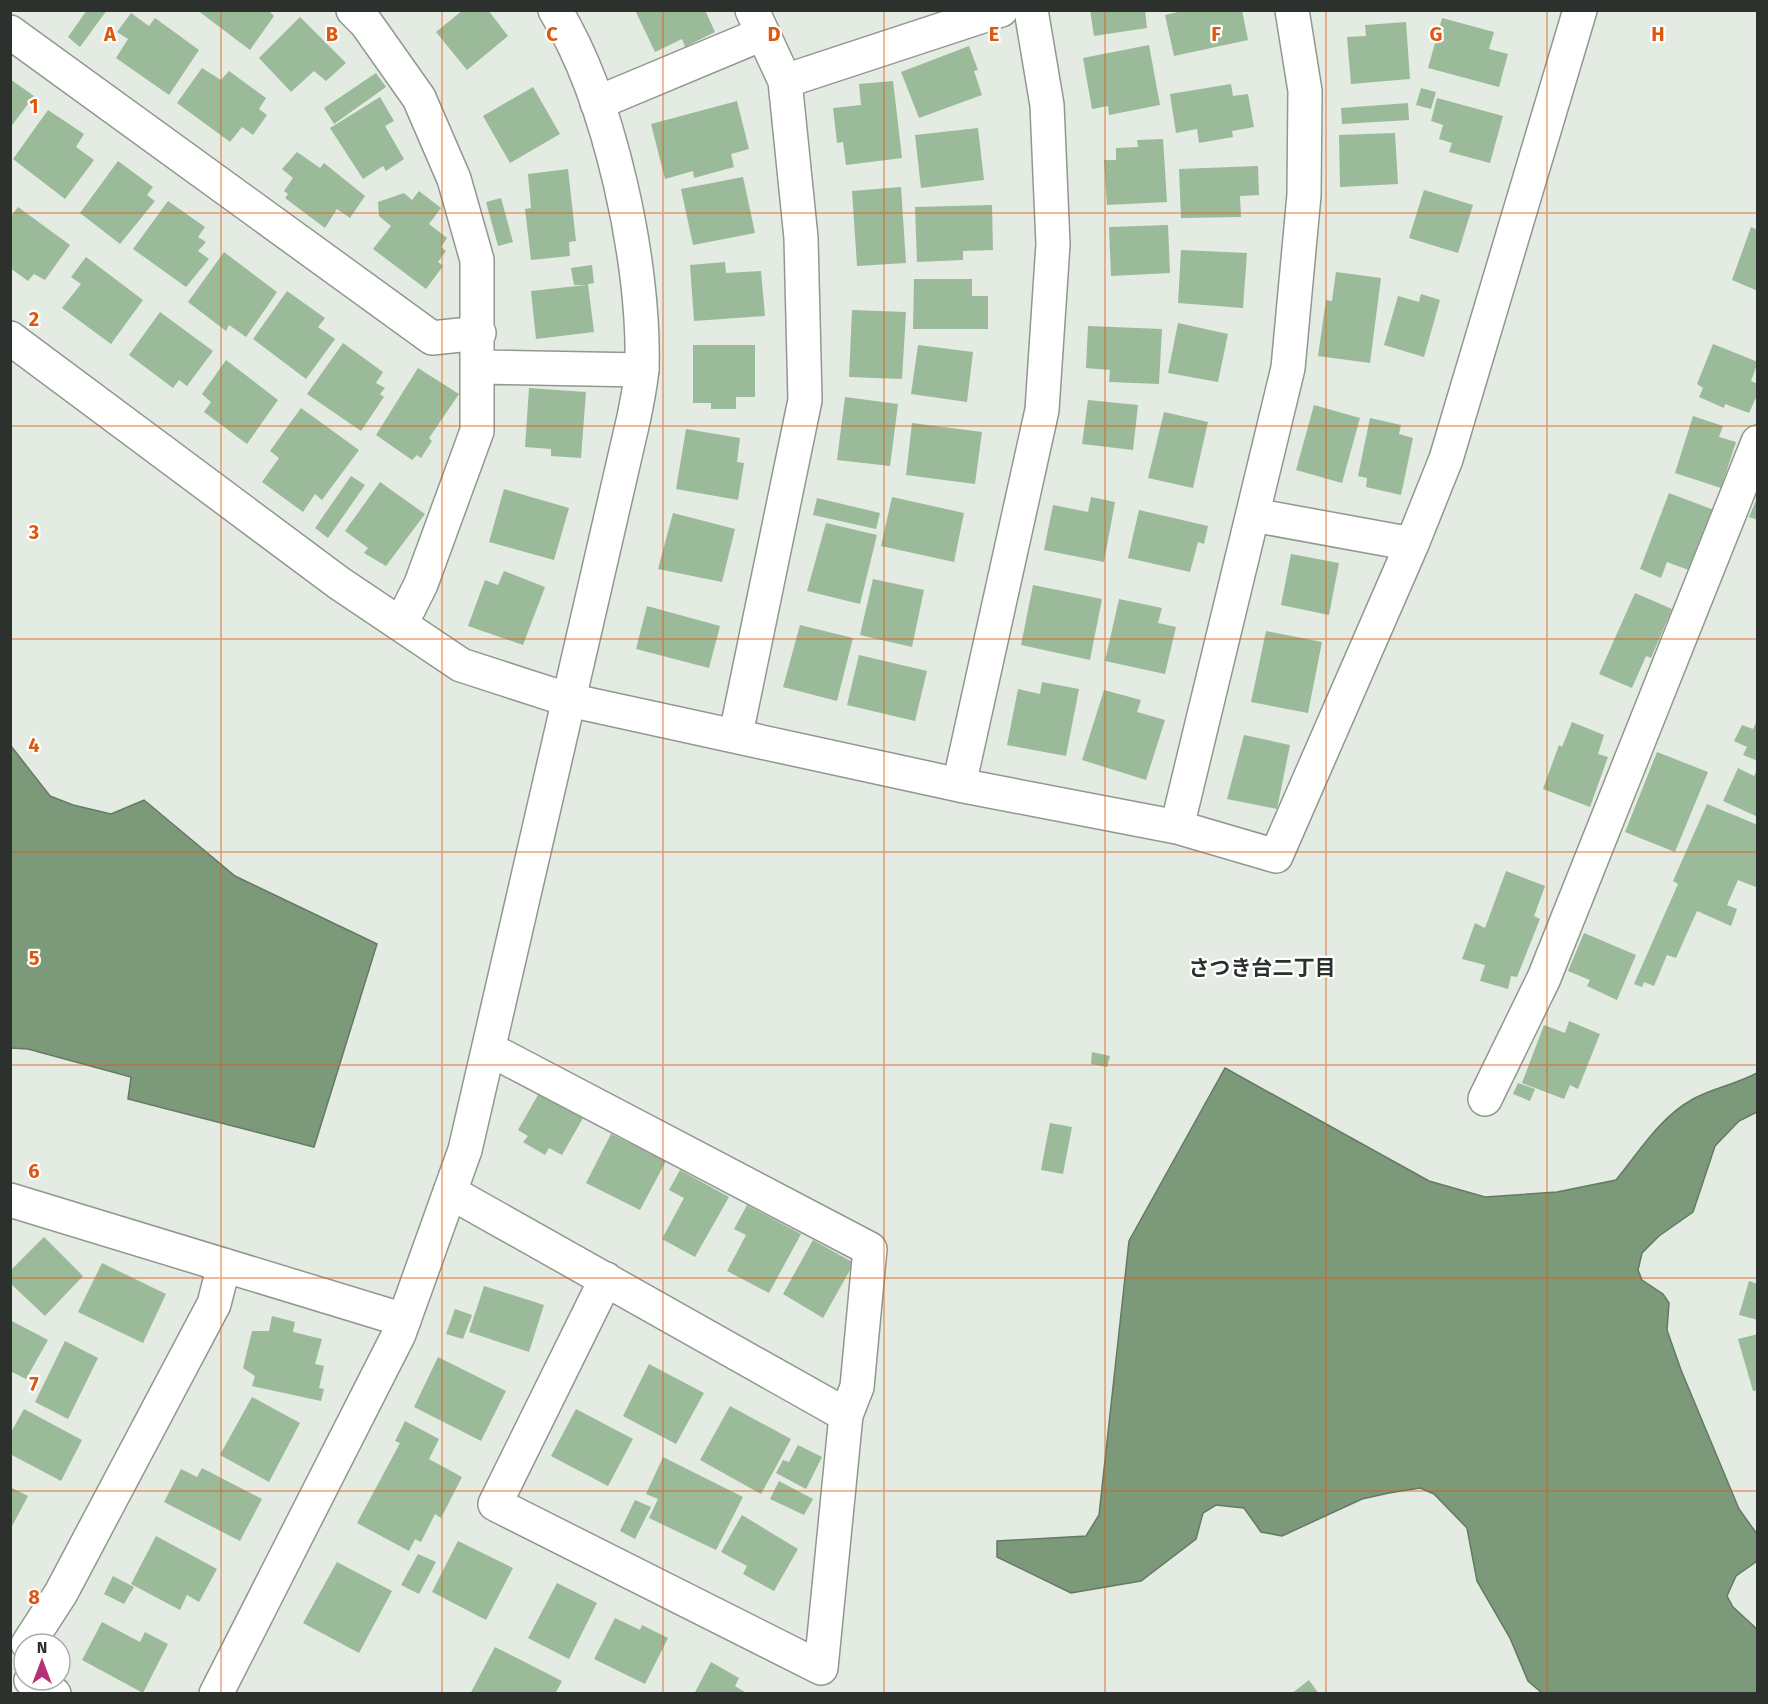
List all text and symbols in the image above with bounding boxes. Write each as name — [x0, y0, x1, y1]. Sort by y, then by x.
text: A — [103, 22, 117, 46]
text: B — [326, 22, 338, 46]
text: C — [546, 22, 558, 46]
text: D — [767, 22, 781, 46]
text: E — [989, 22, 999, 46]
text: F — [1211, 22, 1221, 46]
text: G — [1430, 22, 1442, 46]
text: H — [1651, 22, 1665, 46]
text: 1 — [29, 94, 39, 118]
text: 2 — [29, 307, 39, 331]
text: 3 — [28, 520, 39, 544]
text: 4 — [28, 733, 40, 757]
text: 5 — [29, 946, 40, 970]
district label: さつき台二丁目 — [1189, 955, 1336, 981]
text: 6 — [28, 1159, 40, 1183]
text: 7 — [29, 1372, 39, 1396]
text: 8 — [28, 1585, 40, 1609]
north arrow — [12, 1632, 72, 1692]
text: N — [37, 1638, 47, 1657]

